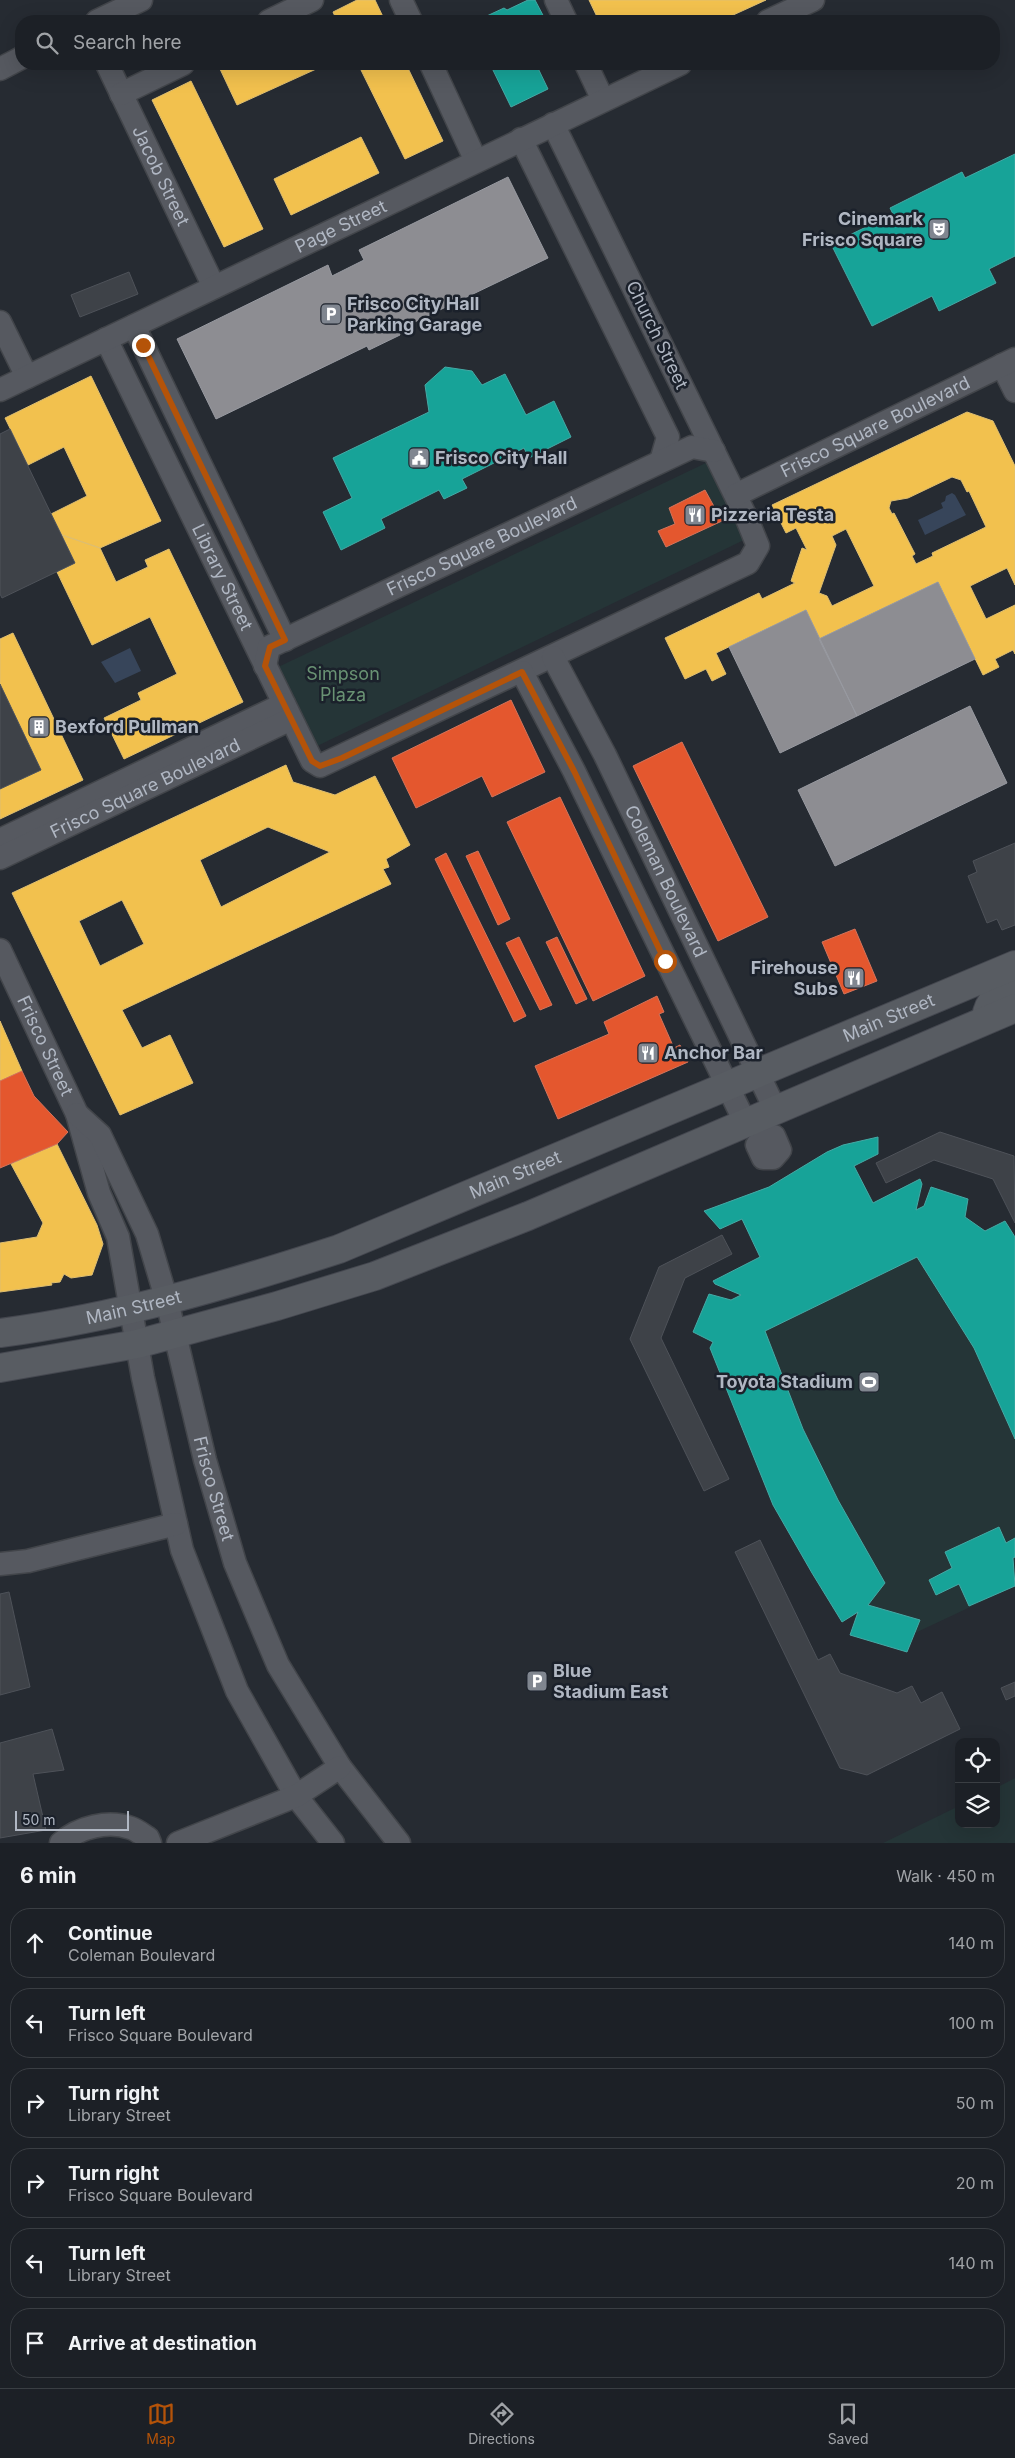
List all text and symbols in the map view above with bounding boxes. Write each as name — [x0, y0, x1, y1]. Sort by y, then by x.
search box — [15, 15, 1000, 70]
icon: search — [33, 29, 61, 57]
text: Search here — [73, 31, 182, 54]
street label: Jacob Street — [128, 122, 194, 229]
street label: Page Street — [291, 195, 390, 257]
place label: Cinemark Frisco Square — [802, 208, 924, 250]
theatre icon: Cinemark Frisco Square — [927, 217, 951, 241]
street label: Church Street — [622, 277, 693, 392]
place label: Frisco City Hall Parking Garage — [347, 293, 483, 335]
parking icon: Frisco City Hall Parking Garage — [319, 302, 343, 326]
route end — [132, 334, 155, 357]
street label: Frisco Square Boulevard — [777, 372, 973, 482]
public building icon: Frisco City Hall — [407, 446, 431, 470]
place label: Frisco City Hall — [435, 447, 567, 468]
street label: Frisco Square Boulevard — [383, 492, 580, 600]
restaurant icon: Pizzeria Testa — [683, 503, 707, 527]
place label: Pizzeria Testa — [711, 504, 834, 525]
street label: Library Street — [188, 520, 258, 634]
park label: Simpson Plaza — [306, 663, 380, 705]
building icon: Bexford Pullman — [27, 715, 51, 739]
place label: Bexford Pullman — [55, 716, 199, 737]
street label: Frisco Square Boulevard — [47, 734, 243, 842]
street label: Coleman Boulevard — [621, 802, 711, 960]
route start — [654, 950, 677, 973]
place label: Firehouse Subs — [751, 957, 838, 999]
restaurant icon: Firehouse Subs — [842, 966, 866, 990]
street label: Main Street — [840, 989, 938, 1046]
street label: Frisco Street — [13, 992, 78, 1099]
restaurant icon: Anchor Bar — [636, 1041, 660, 1065]
place label: Anchor Bar — [664, 1042, 763, 1063]
street label: Main Street — [466, 1146, 564, 1203]
street label: Main Street — [84, 1286, 183, 1328]
sports icon: Toyota Stadium — [857, 1370, 881, 1394]
place label: Toyota Stadium — [716, 1371, 853, 1392]
street label: Frisco Street — [190, 1434, 239, 1543]
place label: Blue Stadium East — [553, 1660, 669, 1702]
parking icon: Blue Stadium East — [525, 1669, 549, 1693]
map controls — [955, 1738, 1000, 1828]
button: locate — [955, 1738, 1000, 1783]
button: layers — [955, 1783, 1000, 1828]
scale bar — [15, 1808, 129, 1831]
text: 50 m — [22, 1811, 56, 1828]
text: 6 min — [20, 1863, 77, 1888]
text: Walk · 450 m — [896, 1866, 995, 1886]
text: Continue — [68, 1922, 153, 1945]
icon: ahead — [21, 1929, 49, 1957]
text: 140 m — [949, 1933, 994, 1953]
text: Coleman Boulevard — [68, 1945, 215, 1965]
text: Turn left — [68, 2002, 146, 2025]
icon: left — [21, 2009, 49, 2037]
text: 100 m — [949, 2013, 994, 2033]
text: Frisco Square Boulevard — [68, 2025, 253, 2045]
text: Turn right — [68, 2082, 159, 2105]
icon: right — [21, 2089, 49, 2117]
text: 50 m — [956, 2093, 994, 2113]
text: Library Street — [68, 2105, 171, 2125]
text: Turn right — [68, 2162, 159, 2185]
icon: right — [21, 2169, 49, 2197]
text: 20 m — [956, 2173, 994, 2193]
text: Frisco Square Boulevard — [68, 2185, 253, 2205]
text: Turn left — [68, 2242, 146, 2265]
icon: left — [21, 2249, 49, 2277]
text: 140 m — [949, 2253, 994, 2273]
text: Library Street — [68, 2265, 171, 2285]
icon: arrive — [21, 2329, 49, 2357]
text: Arrive at destination — [68, 2332, 257, 2355]
tab: Map — [146, 2400, 175, 2447]
tab: Directions — [468, 2400, 535, 2447]
tab: Saved — [828, 2400, 869, 2447]

